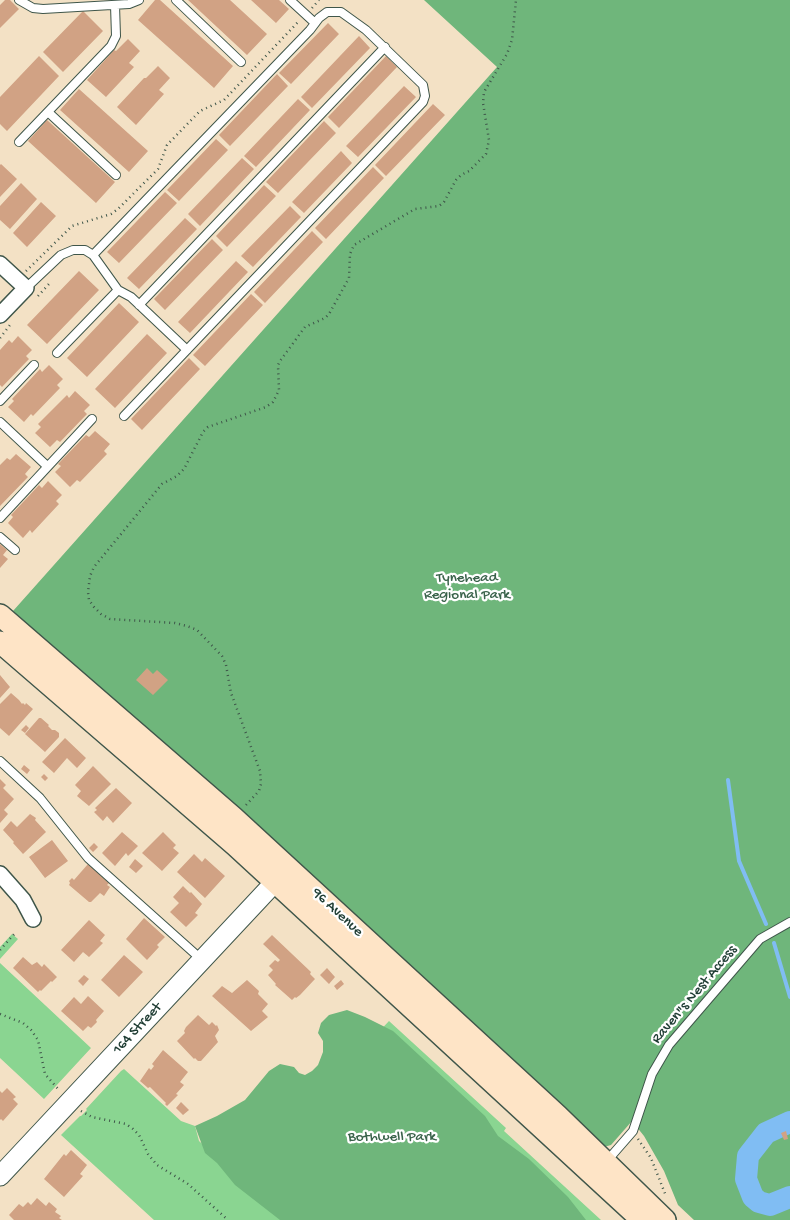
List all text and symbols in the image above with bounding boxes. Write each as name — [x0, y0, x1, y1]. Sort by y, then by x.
park label: Tynehead Regional Park — [424, 570, 510, 605]
street label: 96 Avenue — [308, 885, 366, 941]
street label: Raven"s Nest Access — [648, 942, 742, 1048]
street label: 164 Street — [109, 999, 167, 1059]
park label: Bothwell Park — [348, 1129, 436, 1147]

